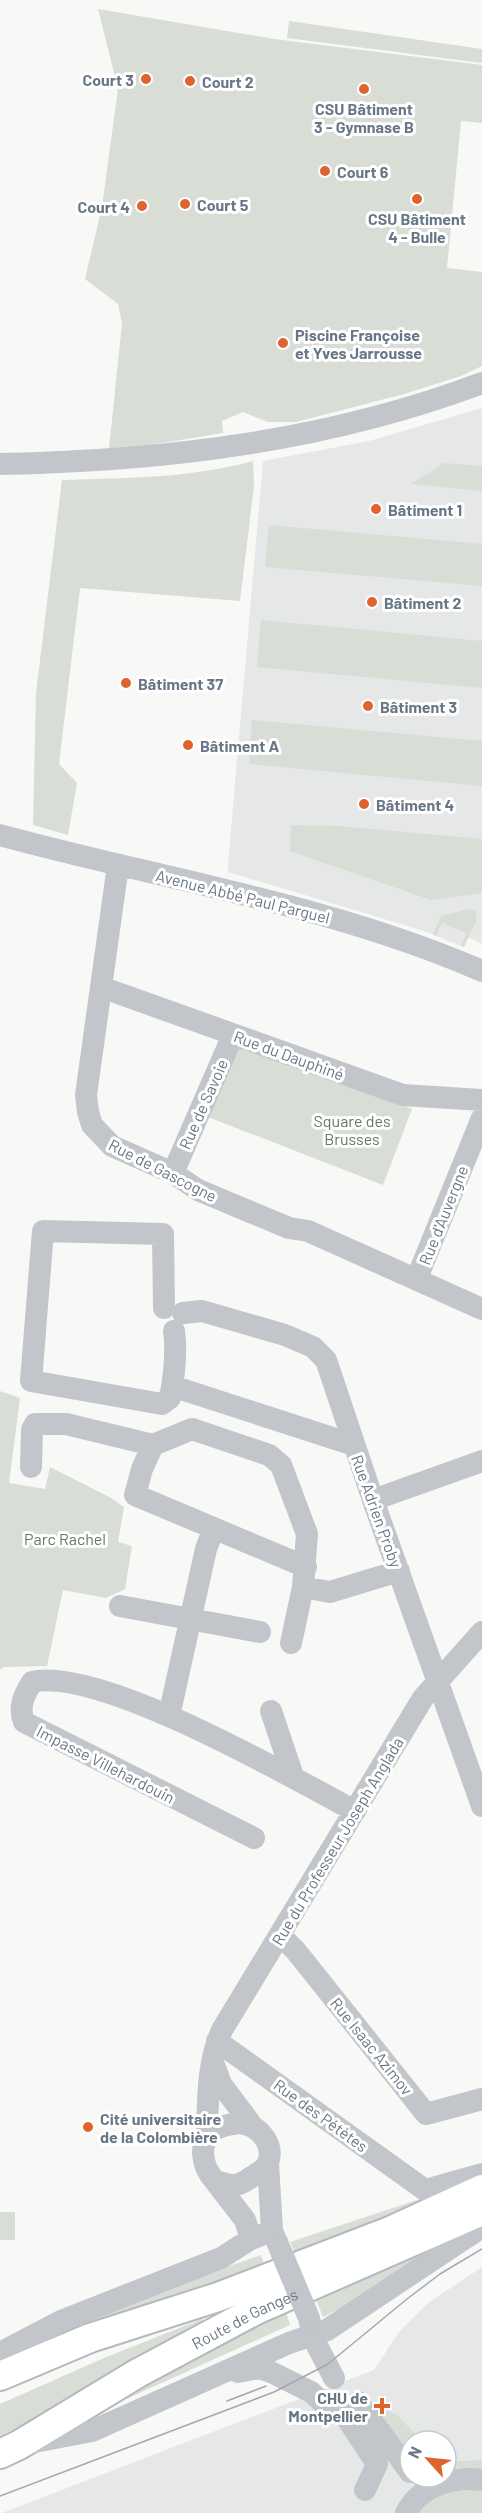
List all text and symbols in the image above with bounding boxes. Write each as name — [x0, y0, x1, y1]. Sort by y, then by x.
place label: Court 3 — [83, 70, 134, 89]
marker: Court 3 — [139, 72, 153, 86]
place label: Court 2 — [202, 72, 254, 91]
marker: Court 2 — [183, 74, 197, 88]
marker: CSU Bâtiment 3 - Gymnase B — [357, 82, 371, 96]
place label: CSU Bâtiment 3 - Gymnase B — [314, 99, 414, 136]
place label: Court 6 — [337, 162, 389, 181]
marker: Court 6 — [318, 164, 332, 178]
marker: CSU Bâtiment 4 - Bulle — [410, 192, 424, 206]
place label: Court 5 — [197, 195, 249, 214]
place label: Court 4 — [77, 197, 130, 216]
marker: Court 5 — [178, 197, 192, 211]
marker: Court 4 — [135, 199, 149, 213]
place label: CSU Bâtiment 4 - Bulle — [368, 209, 466, 246]
place label: Piscine Françoise et Yves Jarrousse — [295, 325, 422, 362]
marker: Piscine Françoise et Yves Jarrousse — [276, 336, 290, 350]
place label: Bâtiment 1 — [388, 500, 462, 519]
marker: Bâtiment 1 — [369, 502, 383, 516]
place label: Bâtiment 2 — [384, 593, 462, 612]
marker: Bâtiment 2 — [365, 595, 379, 609]
place label: Bâtiment 37 — [138, 674, 223, 693]
marker: Bâtiment 37 — [119, 676, 133, 690]
place label: Bâtiment 3 — [380, 697, 457, 716]
marker: Bâtiment 3 — [361, 699, 375, 713]
place label: Bâtiment A — [200, 736, 280, 755]
marker: Bâtiment A — [181, 738, 195, 752]
place label: Bâtiment 4 — [376, 795, 454, 814]
marker: Bâtiment 4 — [357, 797, 371, 811]
street label: Avenue Abbé Paul Parguel — [154, 865, 332, 927]
street label: Rue du Dauphiné — [231, 1026, 347, 1084]
street label: Rue de Savoie — [175, 1056, 231, 1152]
park label: Square des Brusses — [313, 1111, 391, 1148]
street label: Rue de Gascogne — [106, 1135, 220, 1205]
street label: Rue d'Auvergne — [414, 1163, 472, 1267]
street label: Rue Adrien Proby — [348, 1452, 406, 1571]
park label: Parc Rachel — [24, 1529, 106, 1548]
street label: Impasse Villehardouin — [34, 1721, 178, 1807]
street label: Rue du Professeur Joseph Anglada — [267, 1733, 407, 1949]
street label: Rue Isaac Azimov — [327, 1993, 417, 2099]
street label: Rue des Pétètes — [270, 2075, 372, 2155]
place label: Cité universitaire de la Colombière — [100, 2109, 221, 2146]
marker: Cité universitaire de la Colombière — [81, 2120, 95, 2134]
street label: Route de Ganges — [188, 2284, 300, 2352]
place label: CHU de Montpellier — [288, 2388, 368, 2425]
marker: CHU de Montpellier — [373, 2397, 391, 2415]
north arrow — [398, 2429, 458, 2489]
text: N — [403, 2443, 425, 2461]

